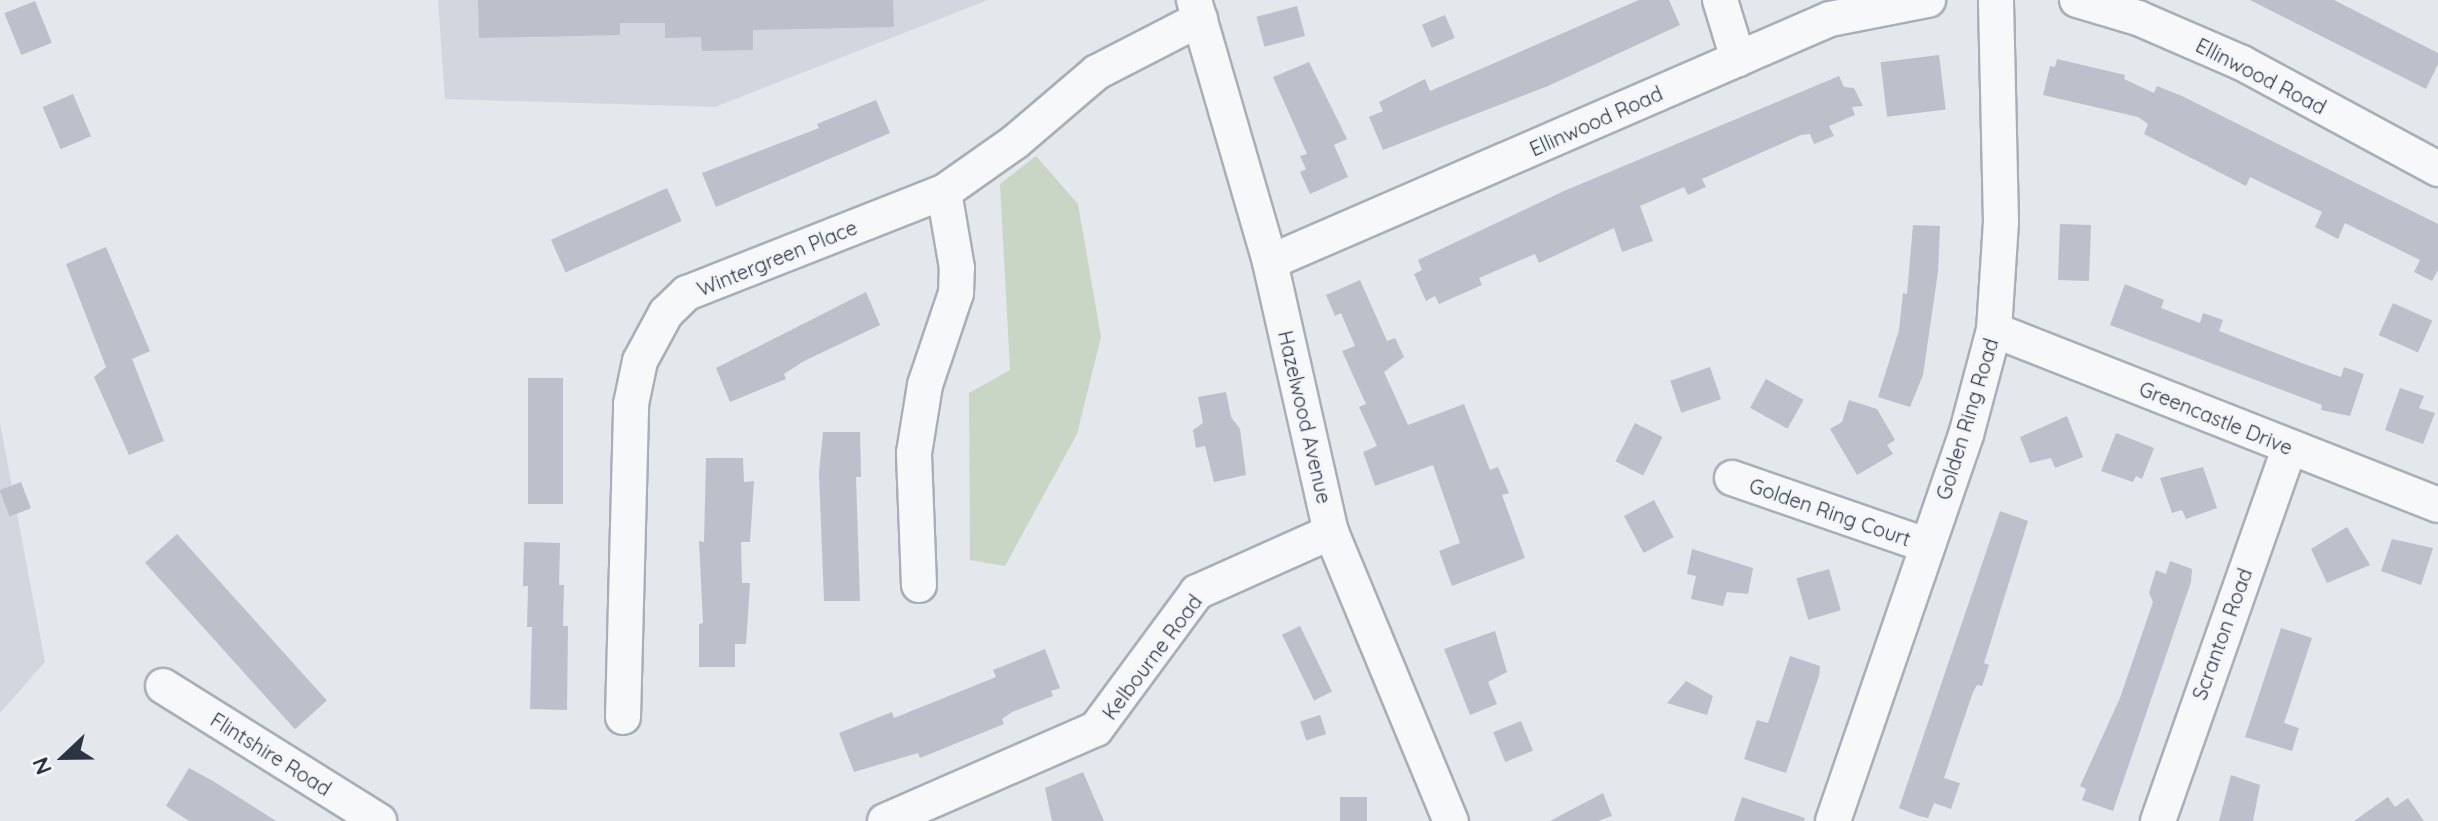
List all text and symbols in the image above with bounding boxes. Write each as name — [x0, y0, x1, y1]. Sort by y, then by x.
street label: Ellinwood Road — [2192, 33, 2330, 119]
street label: Ellinwood Road — [1526, 81, 1666, 161]
street label: Wintergreen Place — [694, 215, 860, 301]
street label: Hazelwood Avenue — [1273, 328, 1337, 506]
street label: Golden Ring Road — [1931, 335, 2003, 503]
street label: Greencastle Drive — [2136, 376, 2296, 460]
street label: Golden Ring Court — [1746, 473, 1914, 551]
street label: Scranton Road — [2187, 565, 2257, 703]
street label: Kelbourne Road — [1097, 590, 1207, 724]
street label: Flintshire Road — [206, 707, 336, 801]
north arrow — [24, 717, 104, 797]
text: N — [26, 753, 58, 779]

